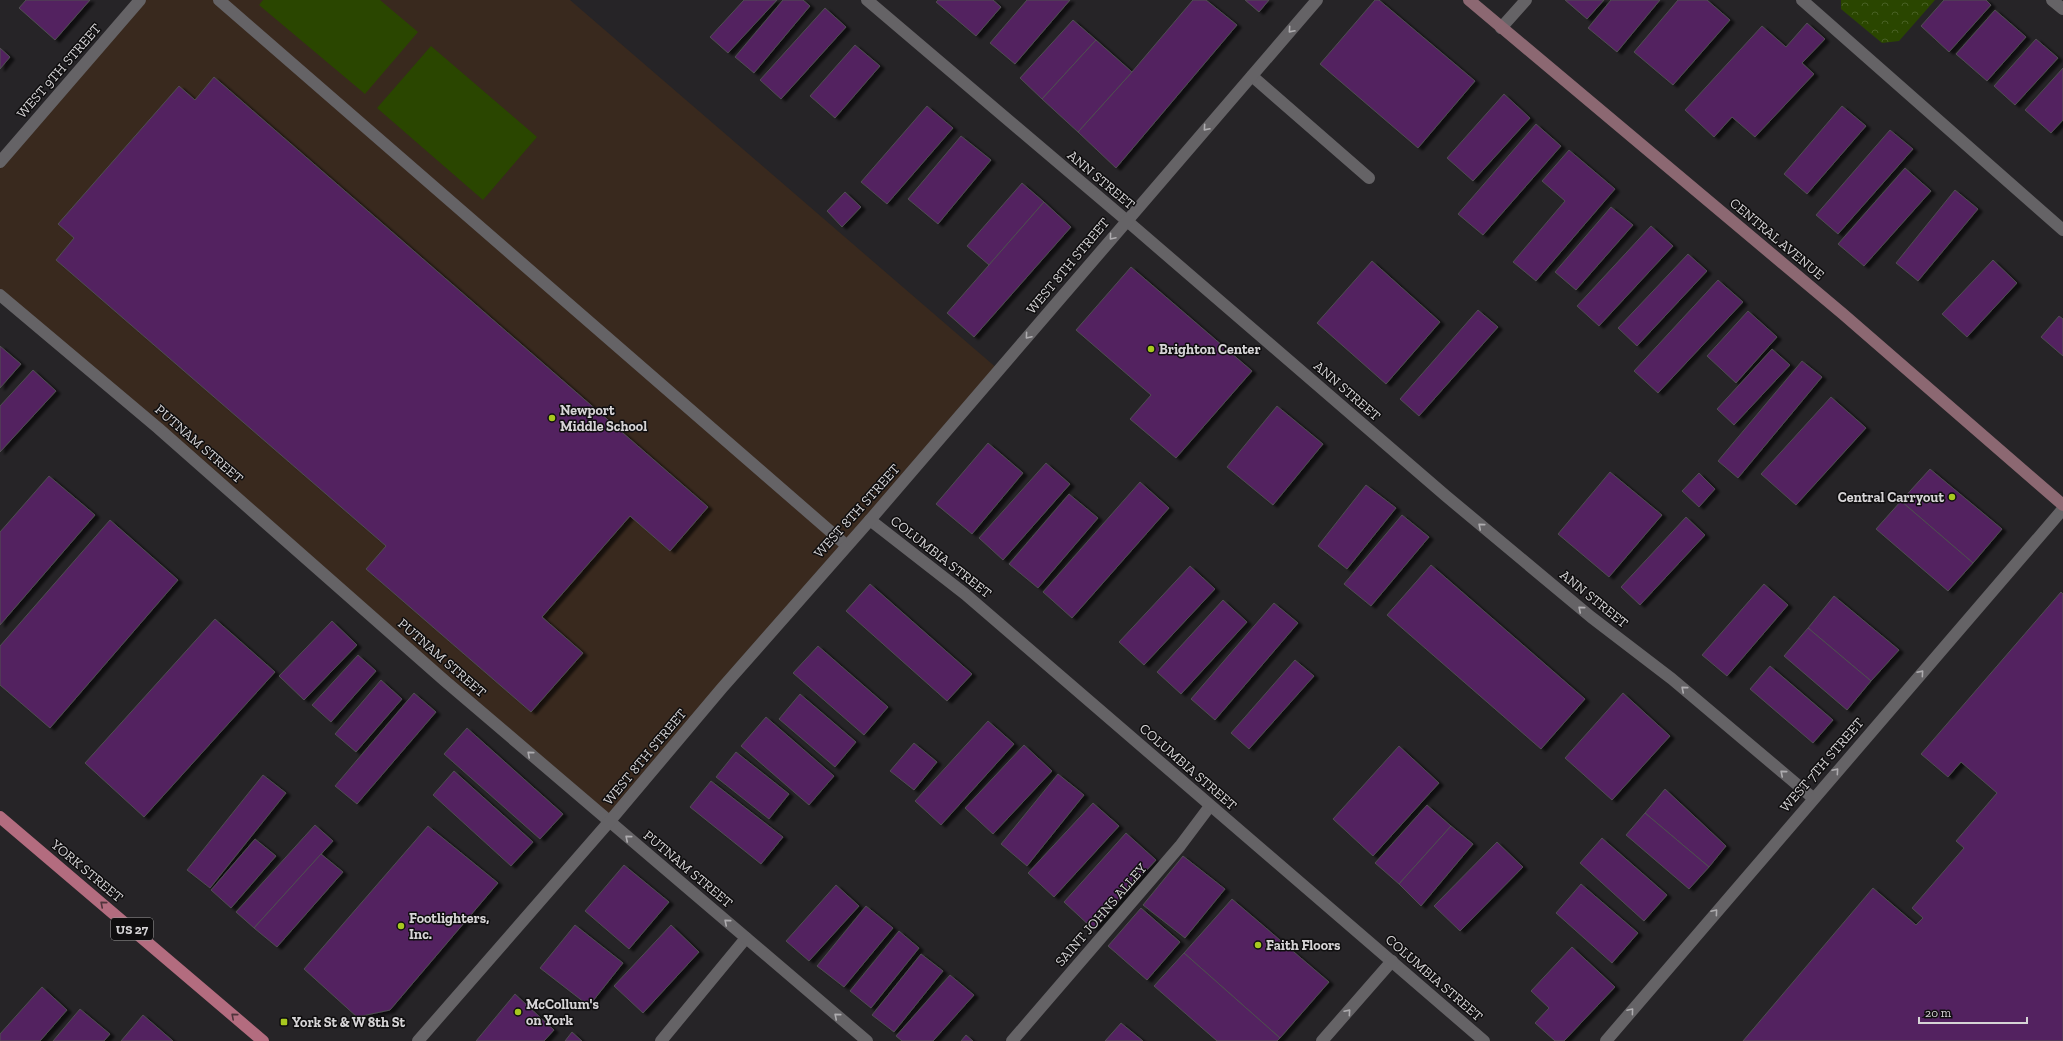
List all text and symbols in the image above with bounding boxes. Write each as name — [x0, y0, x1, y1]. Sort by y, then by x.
street label: WEST 9TH STREET — [13, 20, 105, 122]
one-way arrow — [1289, 25, 1296, 32]
one-way arrow — [1204, 123, 1211, 131]
street label: ANN STREET — [1064, 147, 1138, 213]
street label: CENTRAL AVENUE — [1726, 195, 1828, 283]
street label: WEST 8TH STREET — [1023, 214, 1113, 318]
one-way arrow — [1110, 232, 1117, 240]
one-way arrow — [1026, 331, 1033, 339]
place label: Brighton Center — [1159, 341, 1261, 358]
marker: Brighton Center — [1146, 344, 1156, 354]
street label: ANN STREET — [1310, 357, 1384, 425]
street label: PUTNAM STREET — [151, 401, 247, 487]
place label: Newport Middle School — [560, 402, 647, 435]
marker: Newport Middle School — [547, 413, 557, 423]
street label: WEST 8TH STREET — [810, 460, 904, 561]
place label: Central Carryout — [1838, 489, 1944, 506]
marker: Central Carryout — [1947, 492, 1957, 502]
street label: COLUMBIA STREET — [887, 512, 995, 602]
one-way arrow — [1479, 523, 1486, 530]
street label: ANN STREET — [1556, 566, 1632, 632]
one-way arrow — [1578, 607, 1586, 614]
street label: PUTNAM STREET — [394, 615, 490, 701]
one-way arrow — [1916, 670, 1923, 677]
one-way arrow — [1681, 686, 1688, 693]
street label: WEST 8TH STREET — [600, 705, 690, 809]
street label: WEST 7TH STREET — [1776, 714, 1868, 816]
street label: COLUMBIA STREET — [1136, 720, 1240, 814]
one-way arrow — [527, 751, 534, 758]
one-way arrow — [1831, 768, 1839, 776]
one-way arrow — [1780, 770, 1788, 777]
street label: PUTNAM STREET — [640, 827, 736, 912]
street label: YORK STREET — [47, 835, 127, 906]
one-way arrow — [626, 836, 633, 843]
street label: SAINT JOHNS ALLEY — [1052, 860, 1151, 970]
one-way arrow — [100, 901, 107, 908]
place label: Footlighters, Inc. — [409, 910, 489, 943]
one-way arrow — [1711, 910, 1718, 917]
road number: US 27 — [111, 918, 153, 940]
one-way arrow — [725, 920, 732, 927]
marker: Footlighters, Inc. — [396, 921, 406, 931]
street label: COLUMBIA STREET — [1382, 931, 1486, 1025]
place label: Faith Floors — [1266, 937, 1341, 954]
marker: Faith Floors — [1253, 940, 1263, 950]
place label: McCollum's on York — [526, 996, 599, 1029]
scale bar — [1919, 999, 2027, 1025]
text: 20 m — [1925, 1006, 1952, 1020]
marker: McCollum's on York — [513, 1007, 523, 1017]
one-way arrow — [1343, 1009, 1350, 1016]
one-way arrow — [1626, 1009, 1633, 1016]
one-way arrow — [231, 1013, 238, 1020]
one-way arrow — [835, 1013, 842, 1020]
place label: York St & W 8th St — [292, 1014, 405, 1031]
marker: York St & W 8th St — [279, 1017, 289, 1027]

